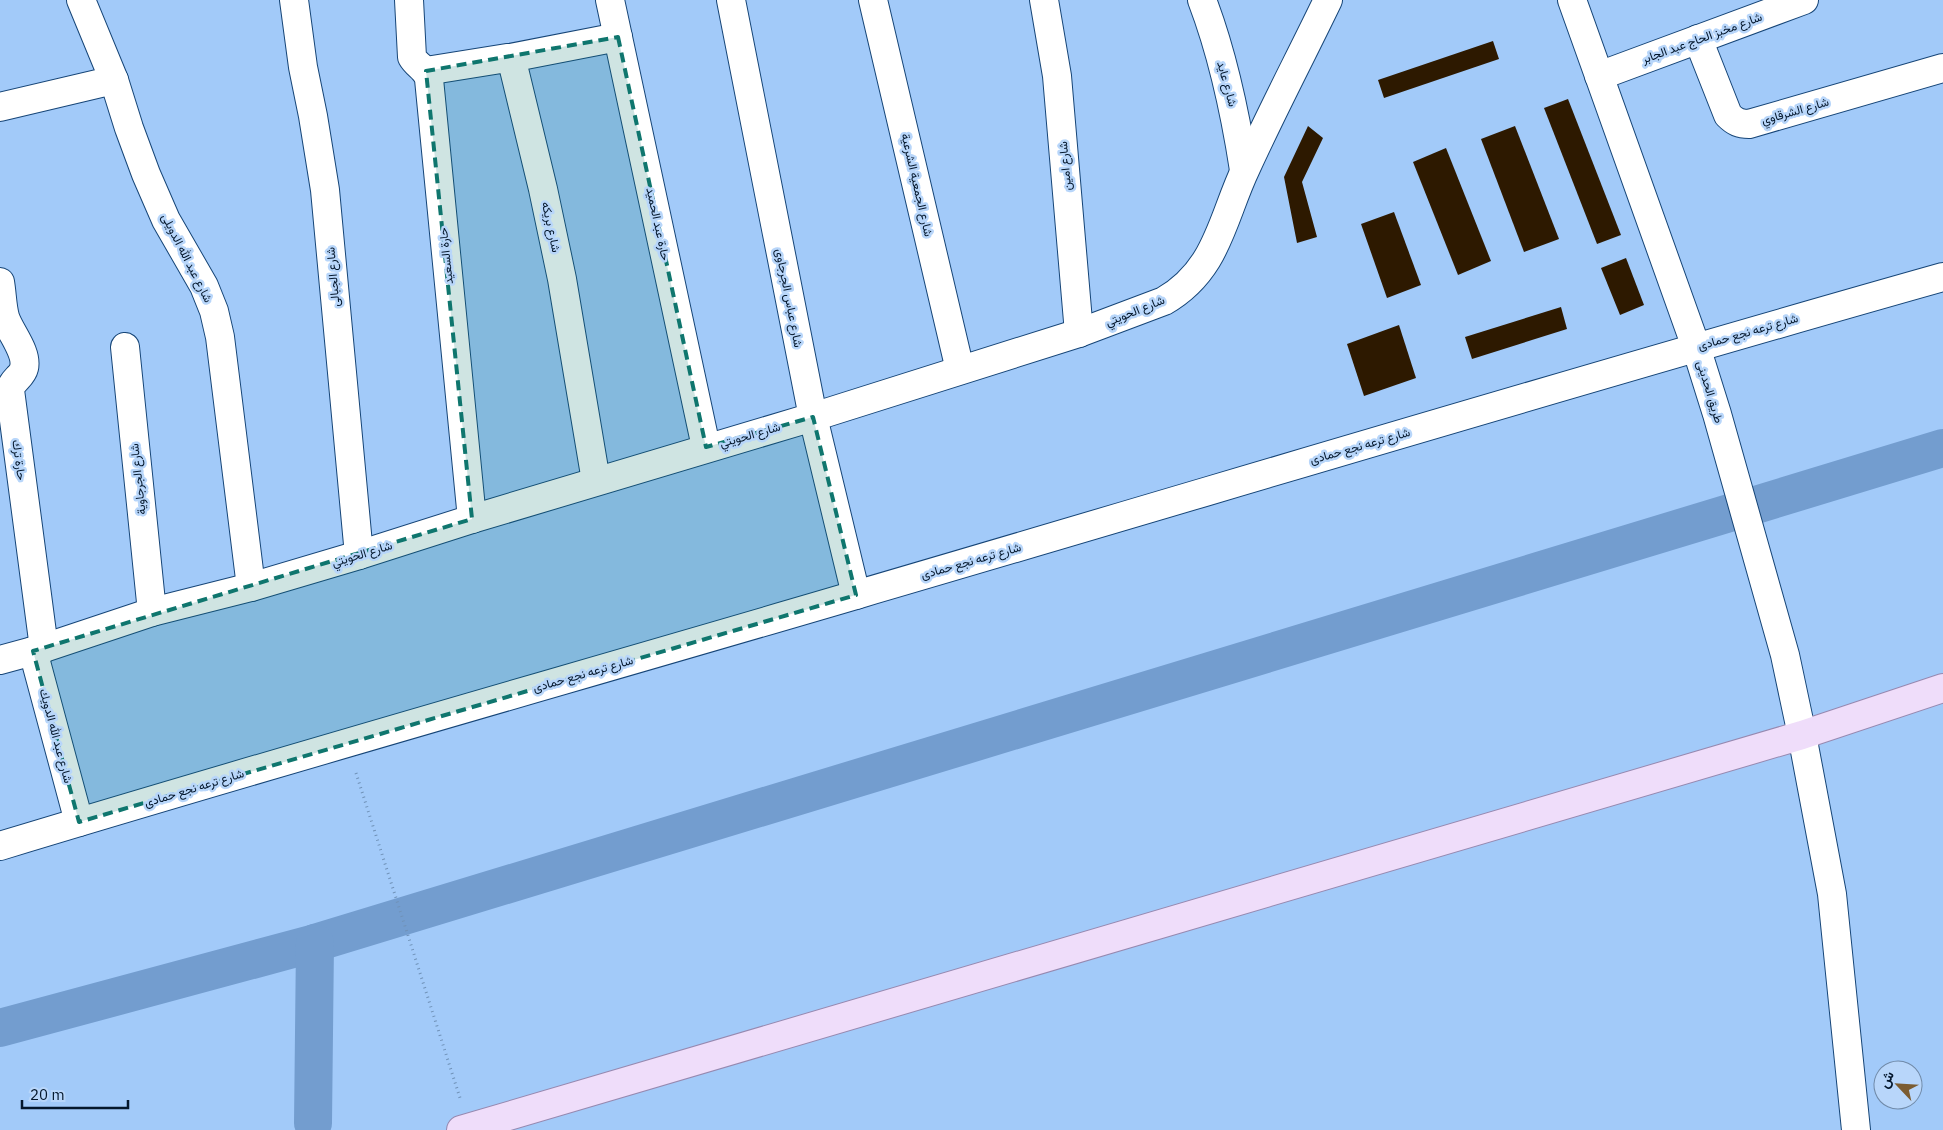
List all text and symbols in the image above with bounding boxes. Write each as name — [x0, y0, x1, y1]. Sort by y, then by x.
street label: شارع مخبز الحاج عبد الجابر — [1639, 9, 1765, 69]
street label: شارع عايد — [1212, 59, 1241, 109]
street label: شارع الشرقاوي — [1759, 94, 1831, 130]
street label: شارع الجمعية الشرعية — [896, 132, 937, 238]
street label: شارع امين — [1055, 141, 1076, 191]
street label: حارة عبد الحميد — [642, 186, 674, 262]
street label: شارع بريكه — [537, 200, 564, 254]
street label: شارع عبد الله الدويلى — [157, 211, 216, 306]
street label: حارة السعيد — [435, 227, 457, 285]
street label: شارع الجبالى — [322, 246, 345, 308]
street label: شارع عباس الجرجاوى — [771, 247, 806, 349]
street label: شارع الحويتي — [1103, 292, 1168, 332]
street label: شارع ترعه نجع حمادى — [1696, 310, 1800, 355]
street label: طريق الحدينى — [1693, 359, 1727, 425]
street label: شارع الحويتي — [718, 419, 783, 453]
street label: شارع ترعه نجع حمادى — [1308, 424, 1412, 469]
street label: حارة ترك — [8, 439, 30, 481]
street label: شارع الجرجاوية — [126, 442, 151, 515]
street label: شارع الحويتي — [330, 537, 395, 573]
street label: شارع ترعه نجع حمادى — [919, 539, 1023, 584]
street label: شارع ترعه نجع حمادى — [531, 652, 635, 697]
street label: شارع عبد الله الدويك — [35, 687, 76, 785]
street label: شارع ترعه نجع حمادى — [142, 765, 246, 812]
north arrow — [1873, 1060, 1923, 1110]
text: ش — [1875, 1068, 1898, 1091]
scale bar — [22, 1078, 129, 1110]
text: 20 m — [30, 1085, 65, 1104]

